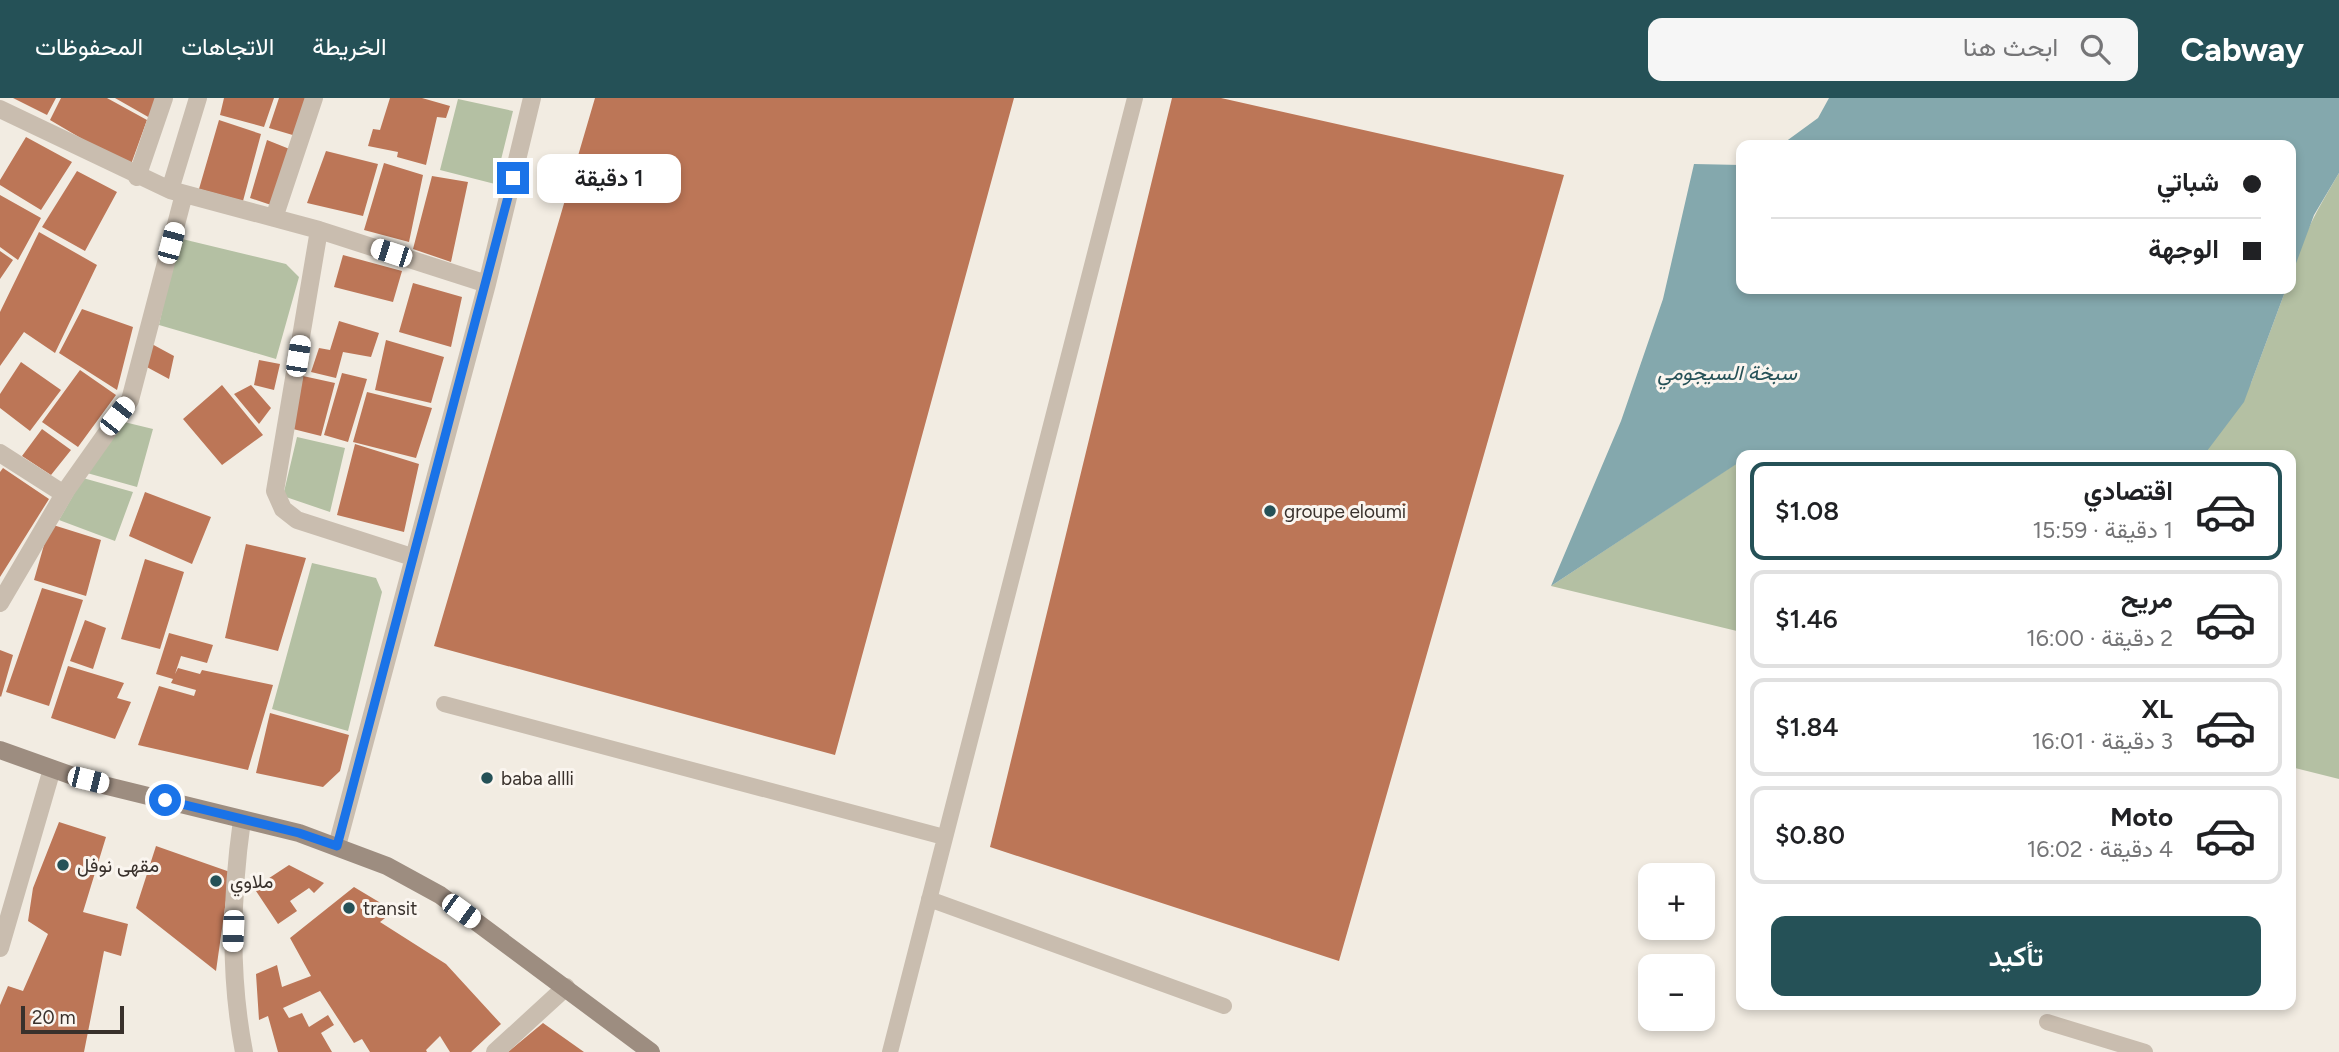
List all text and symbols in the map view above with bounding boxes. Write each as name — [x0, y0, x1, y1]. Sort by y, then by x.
search box — [1648, 18, 2138, 81]
icon: search — [2076, 30, 2114, 68]
text: Cabway — [2180, 30, 2304, 69]
text: ابحث هنا — [1963, 31, 2058, 63]
text: المحفوظات — [35, 32, 143, 61]
text: الاتجاهات — [181, 32, 274, 61]
text: الخريطة — [312, 32, 387, 61]
callout: 1 دقيقة — [538, 154, 681, 202]
route end — [497, 162, 529, 194]
text: 1 دقيقة — [574, 164, 644, 192]
text: شباتي — [2157, 166, 2219, 198]
car — [156, 220, 187, 266]
text: الوجهة — [2148, 233, 2219, 265]
car — [368, 237, 415, 269]
car — [285, 334, 312, 378]
water label: سبخة السيجومي — [1657, 360, 1797, 390]
car — [96, 393, 139, 439]
text: اقتصادي — [2084, 475, 2173, 507]
icon: car — [2194, 480, 2257, 543]
text: $1.08 — [1775, 495, 1839, 527]
place label: groupe eloumi — [1284, 500, 1406, 523]
marker: groupe eloumi — [1262, 503, 1278, 519]
text: 1 دقيقة · 15:59 — [2033, 516, 2173, 544]
text: مريح — [2121, 583, 2173, 615]
icon: car — [2194, 588, 2257, 651]
text: $1.46 — [1775, 603, 1838, 635]
text: 2 دقيقة · 16:00 — [2026, 624, 2173, 652]
text: XL — [2141, 693, 2173, 725]
icon: car — [2194, 696, 2257, 759]
text: $1.84 — [1775, 711, 1839, 743]
text: 3 دقيقة · 16:01 — [2032, 727, 2173, 755]
car — [66, 765, 111, 795]
place label: baba allli — [501, 767, 574, 790]
marker: baba allli — [479, 770, 495, 786]
route start — [149, 784, 181, 816]
text: Moto — [2110, 801, 2173, 833]
icon: car — [2194, 804, 2257, 867]
text: $0.80 — [1775, 819, 1845, 851]
text: 4 دقيقة · 16:02 — [2027, 835, 2173, 863]
place label: مقهى نوفل — [77, 854, 159, 877]
marker: مقهى نوفل — [55, 857, 71, 873]
map controls — [1638, 863, 1715, 1031]
button: + — [1638, 863, 1715, 940]
place label: ملاوي — [230, 870, 273, 897]
marker: ملاوي — [208, 873, 224, 889]
car — [438, 890, 485, 932]
place label: transit — [363, 897, 417, 920]
marker: transit — [341, 900, 357, 916]
car — [222, 910, 245, 952]
button: تأكيد — [1771, 916, 2261, 996]
button: − — [1638, 954, 1715, 1031]
scale bar — [21, 1003, 124, 1035]
text: 20 m — [32, 1006, 76, 1029]

